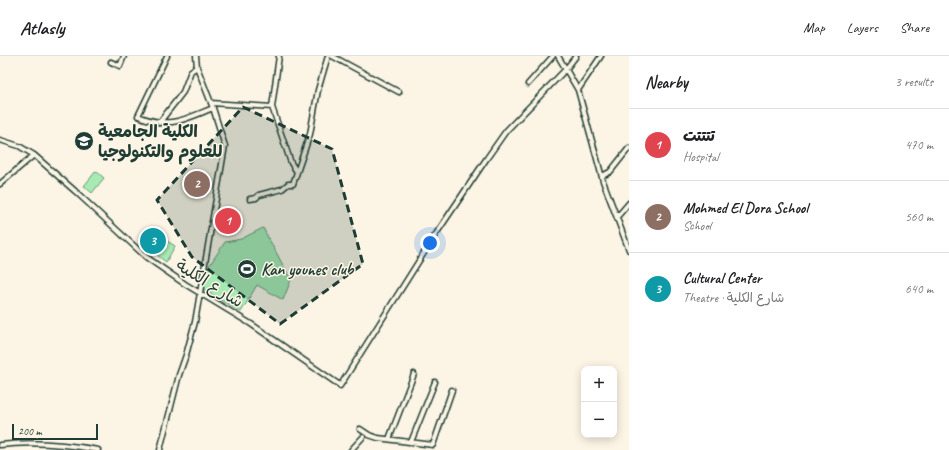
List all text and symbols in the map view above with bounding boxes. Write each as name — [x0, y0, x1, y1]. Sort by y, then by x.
text: Atlasly — [20, 16, 64, 40]
text: Map — [803, 19, 825, 36]
text: Layers — [847, 19, 878, 36]
text: Share — [900, 19, 929, 36]
text: Nearby — [645, 72, 688, 93]
text: 3 results — [895, 74, 933, 90]
place label: الكلية الجامعية للعلوم والتكنولوجيا — [98, 121, 223, 165]
text: تتتتت — [683, 127, 715, 146]
school or university icon: الكلية الجامعية للعلوم والتكنولوجيا — [73, 130, 95, 152]
text: 1 — [655, 137, 661, 153]
text: 470 m — [905, 137, 933, 153]
text: Hospital — [683, 149, 719, 165]
pin: 2 — [184, 169, 210, 199]
text: Mohmed El Dora School — [683, 199, 808, 218]
pin: 1 — [215, 206, 241, 236]
text: 2 — [655, 209, 661, 225]
text: 560 m — [905, 209, 933, 225]
text: School — [683, 218, 711, 234]
pin: 3 — [140, 226, 166, 256]
your location — [420, 233, 440, 253]
street label: شارع الكلية — [172, 255, 247, 313]
sports icon: Kan younes club — [236, 258, 258, 280]
place label: Kan younes club — [261, 259, 355, 280]
text: Cultural Center — [683, 269, 761, 288]
text: 3 — [655, 281, 661, 297]
text: 640 m — [905, 281, 933, 297]
text: Theatre · شارع الكلية — [683, 290, 784, 306]
map controls — [581, 366, 617, 438]
button: + — [581, 366, 617, 402]
button: − — [581, 402, 617, 438]
scale bar — [12, 422, 98, 441]
text: 200 m — [18, 424, 42, 438]

